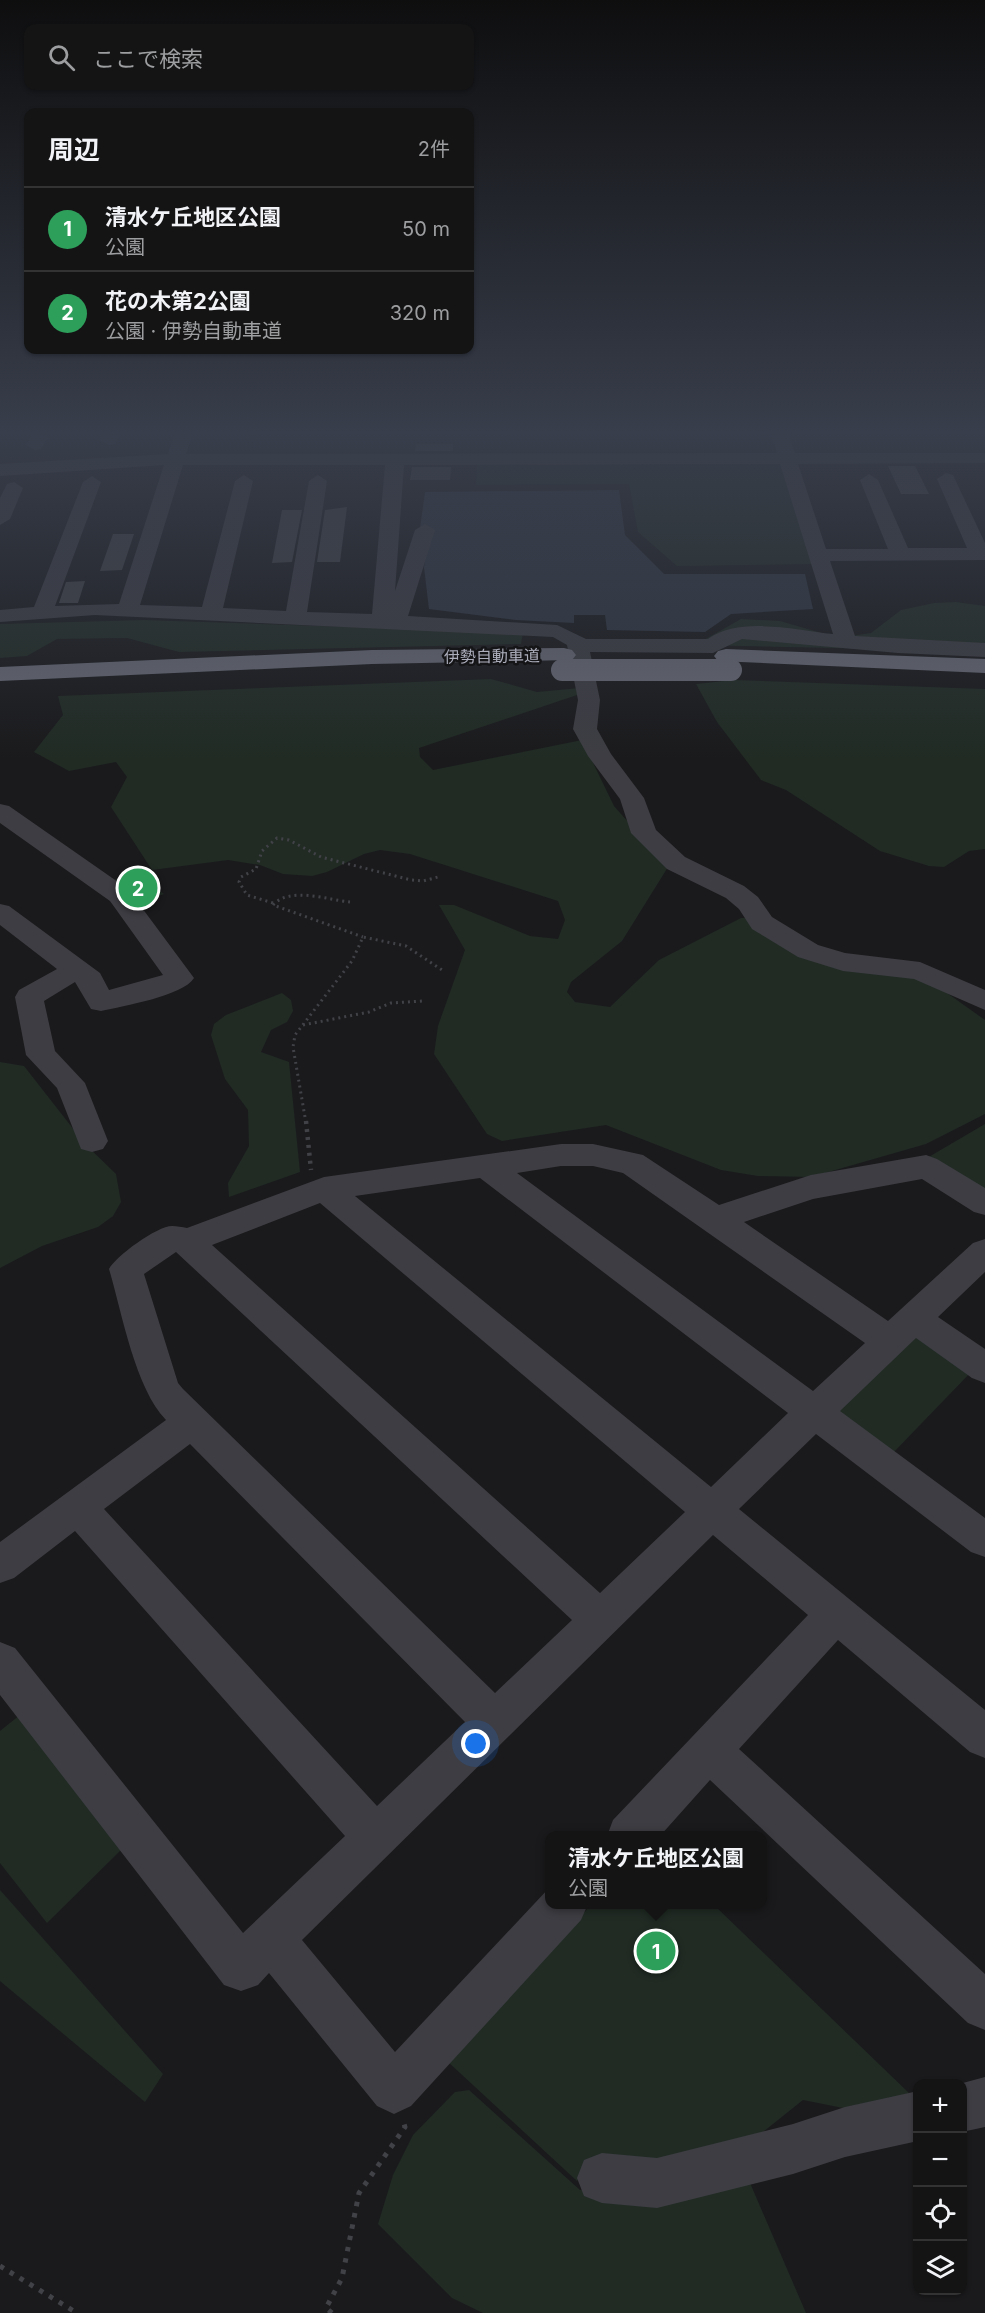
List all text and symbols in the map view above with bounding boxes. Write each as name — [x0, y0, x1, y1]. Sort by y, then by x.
search box — [24, 24, 474, 90]
icon: search — [45, 41, 78, 74]
text: ここで検索 — [93, 46, 203, 72]
text: 周辺 — [48, 134, 100, 165]
text: 2件 — [418, 137, 450, 161]
text: 清水ケ丘地区公園 — [105, 204, 281, 230]
text: 1 — [63, 217, 72, 241]
text: 50 m — [402, 217, 450, 241]
text: 公園 — [105, 235, 145, 259]
text: 花の木第2公園 — [105, 288, 251, 314]
text: 2 — [61, 301, 74, 325]
text: 320 m — [390, 301, 450, 325]
text: 公園 · 伊勢自動車道 — [105, 319, 282, 343]
street label: 伊勢自動車道 — [444, 645, 540, 667]
pin: 2 — [118, 866, 158, 910]
your location — [461, 1729, 490, 1758]
popup — [545, 1831, 767, 1909]
text: 清水ケ丘地区公園 — [568, 1845, 744, 1871]
text: 公園 — [568, 1876, 608, 1900]
pin: 1 — [636, 1928, 676, 1974]
map controls — [913, 2079, 967, 2295]
button: + — [913, 2079, 967, 2133]
button: − — [913, 2133, 967, 2187]
button: locate — [913, 2187, 967, 2241]
button: layers — [913, 2241, 967, 2295]

